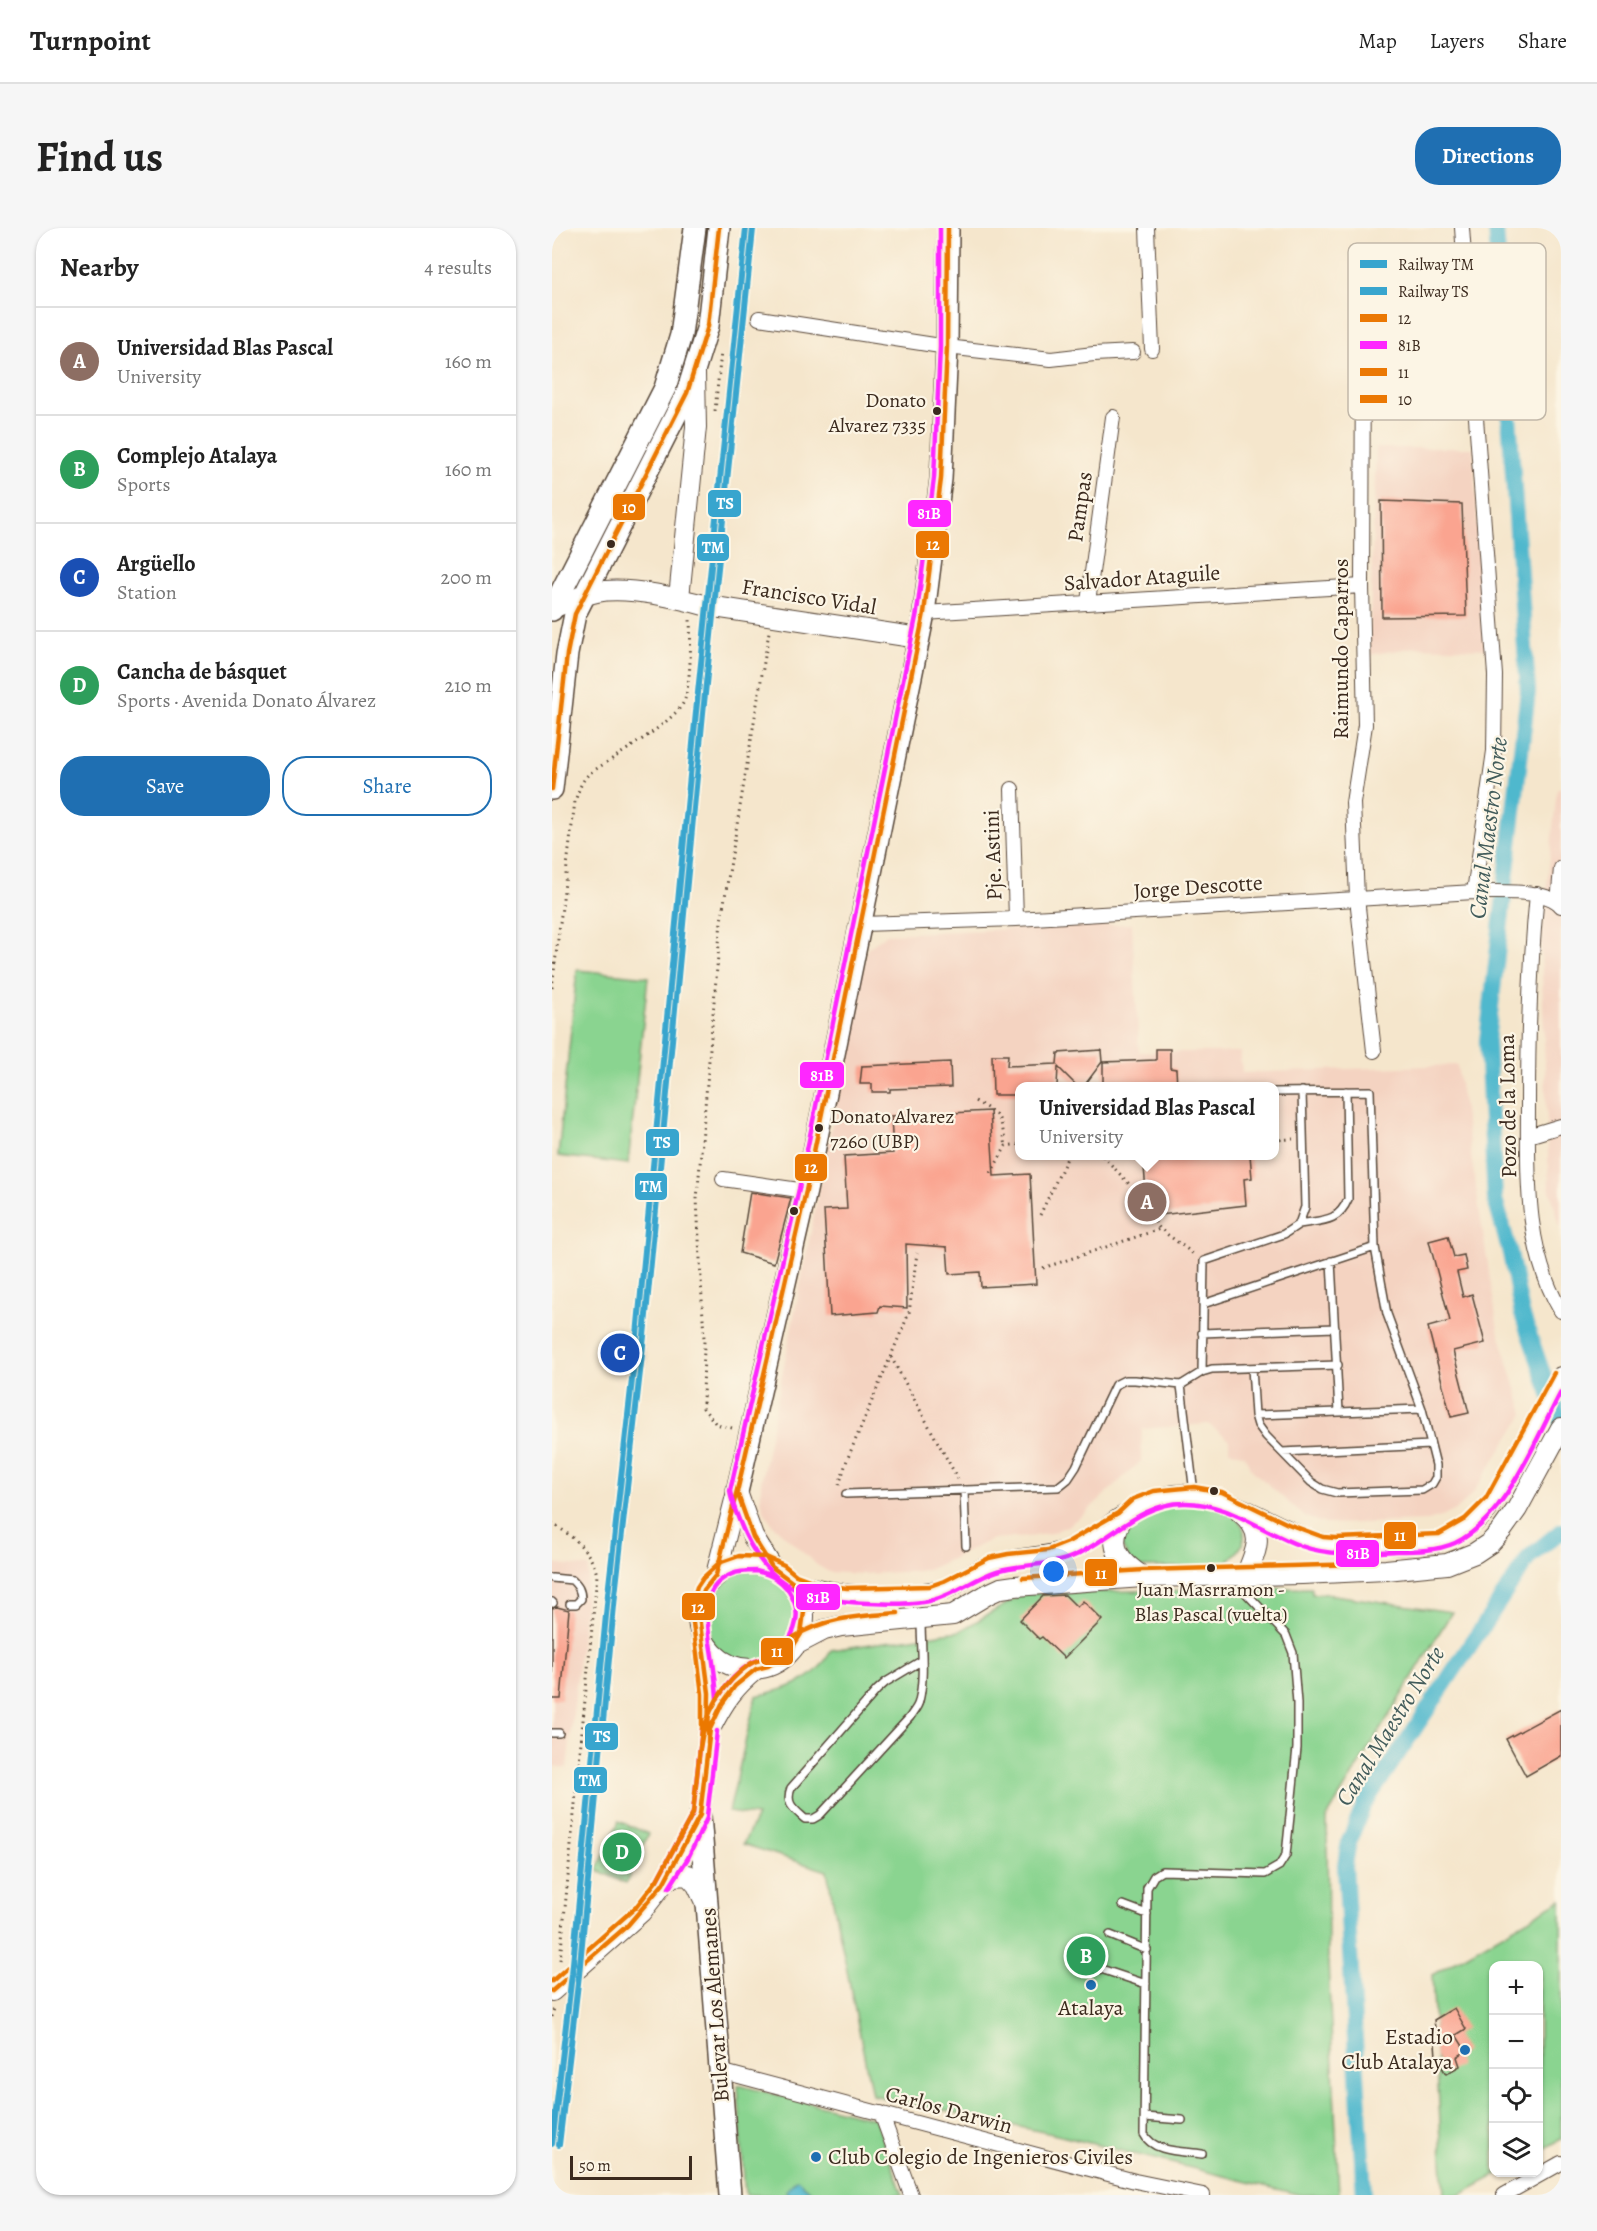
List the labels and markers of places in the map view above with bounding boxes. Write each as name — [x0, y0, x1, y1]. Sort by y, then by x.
place label: Donato Alvarez 7335 — [828, 387, 926, 439]
marker: Donato Alvarez 7335 — [931, 405, 943, 417]
unlabelled marker — [605, 538, 617, 550]
place label: Donato Alvarez 7260 (UBP) — [830, 1103, 955, 1155]
marker: Donato Alvarez 7260 (UBP) — [813, 1122, 825, 1134]
pin: A — [1128, 1180, 1166, 1224]
unlabelled marker — [788, 1205, 800, 1217]
pin: C — [600, 1330, 640, 1376]
unlabelled marker — [1208, 1485, 1220, 1497]
marker: Juan Masrramon - Blas Pascal (vuelta) — [1205, 1562, 1217, 1574]
place label: Juan Masrramon - Blas Pascal (vuelta) — [1134, 1576, 1288, 1628]
pin: D — [602, 1830, 642, 1874]
pin: B — [1066, 1934, 1106, 1978]
marker: Atalaya — [1084, 1978, 1098, 1992]
place label: Atalaya — [1057, 1993, 1124, 2023]
place label: Estadio Club Atalaya — [1341, 2022, 1454, 2077]
marker: Estadio Club Atalaya — [1458, 2043, 1472, 2057]
place label: Club Colegio de Ingenieros Civiles — [828, 2142, 1133, 2172]
marker: Club Colegio de Ingenieros Civiles — [809, 2150, 823, 2164]

